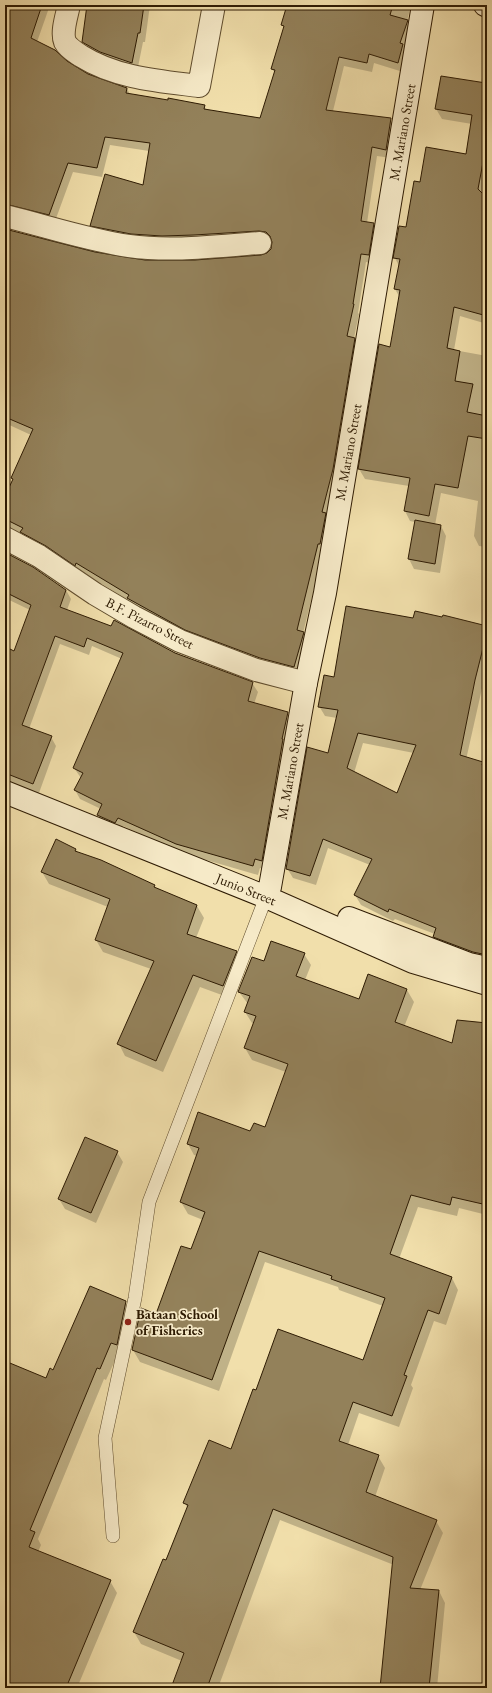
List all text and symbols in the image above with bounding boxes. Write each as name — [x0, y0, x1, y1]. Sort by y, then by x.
street label: M. Mariano Street — [385, 82, 419, 182]
street label: M. Mariano Street — [331, 402, 365, 502]
street label: B.F. Pizarro Street — [103, 593, 198, 653]
street label: M. Mariano Street — [273, 721, 307, 821]
street label: Junio Street — [212, 868, 279, 909]
place label: Bataan School of Fisheries — [136, 1305, 218, 1339]
marker: Bataan School of Fisheries — [123, 1317, 133, 1327]

